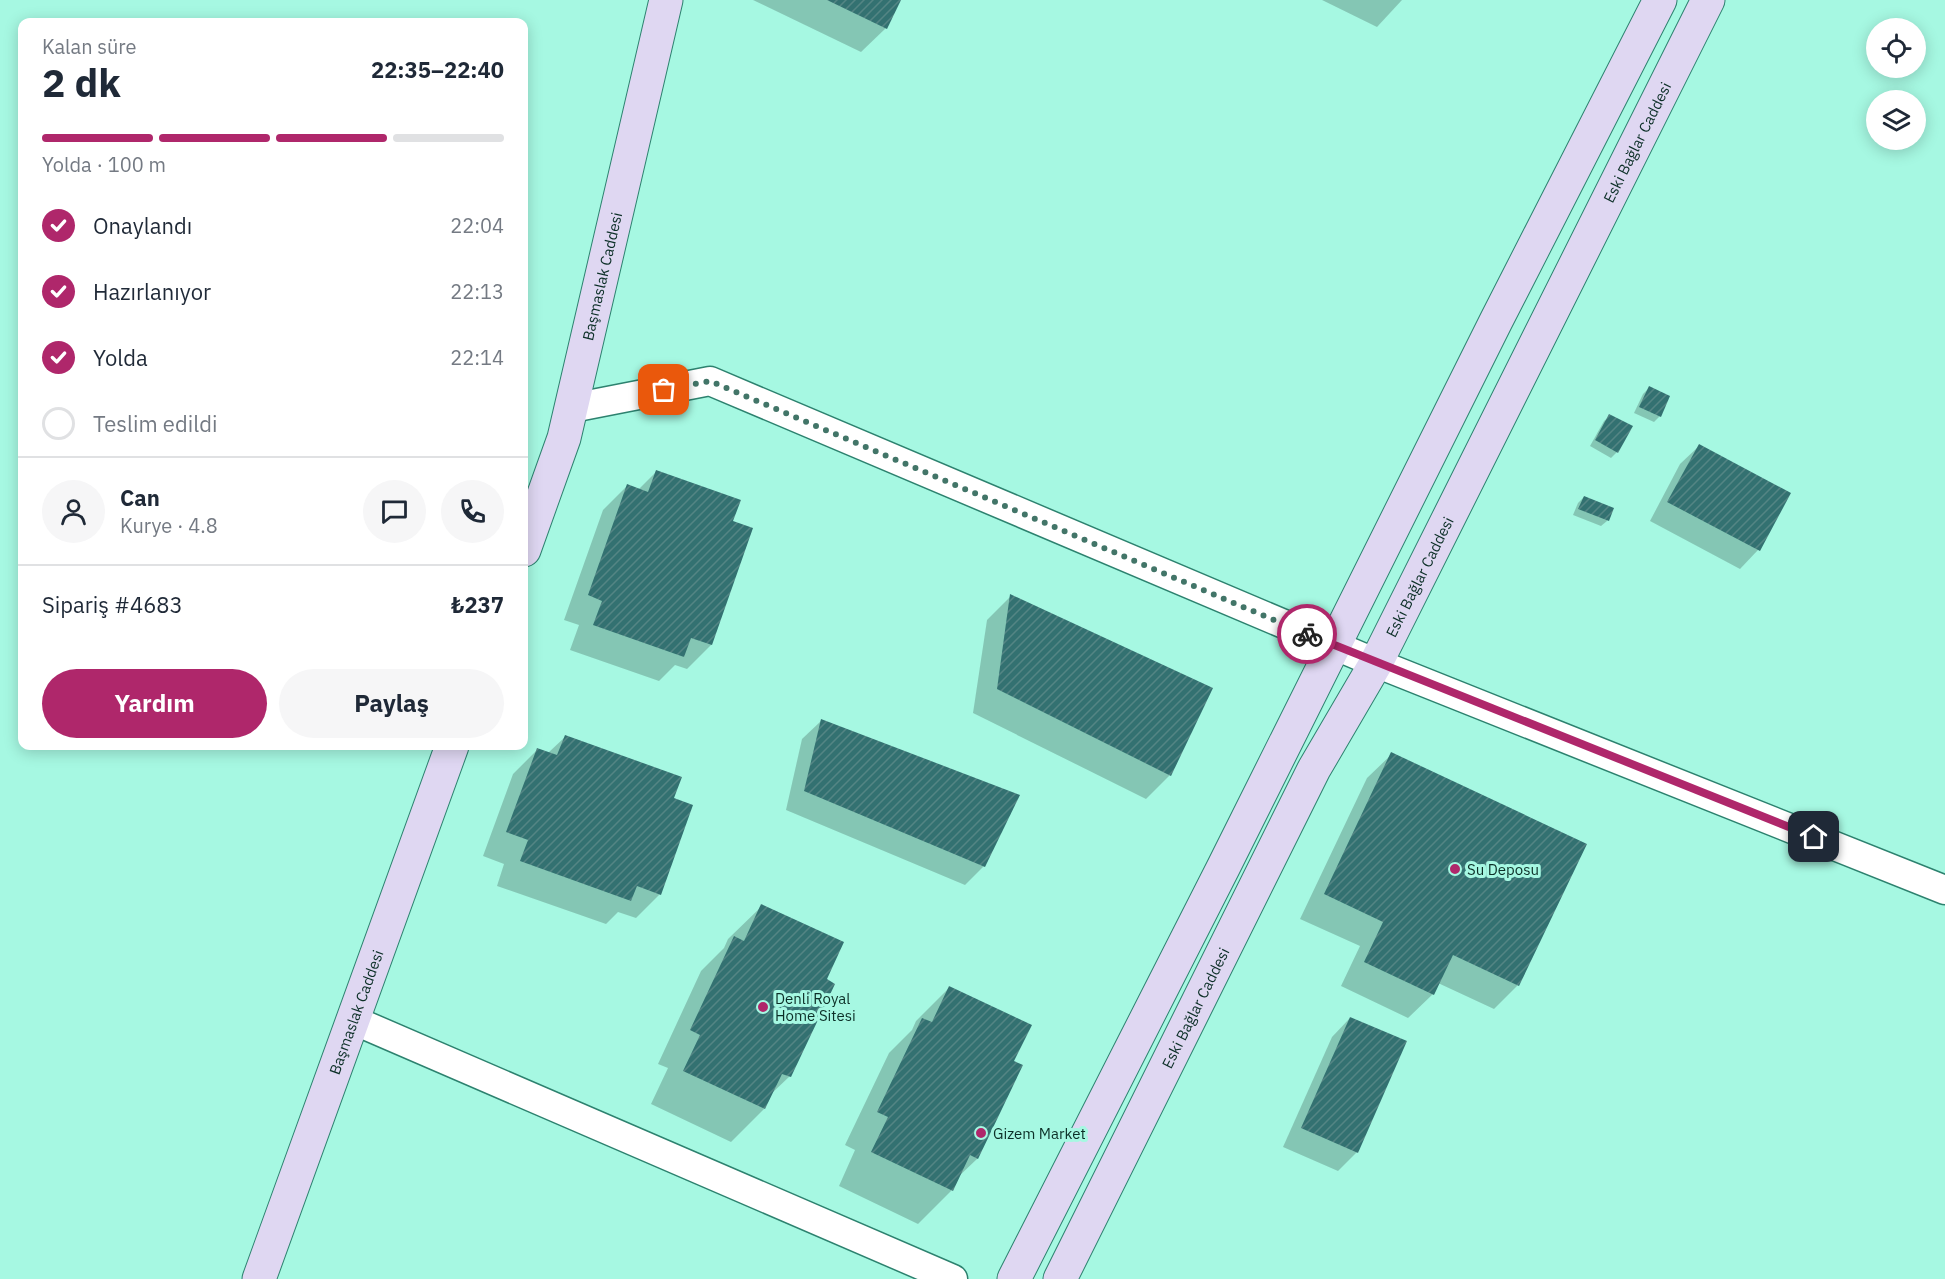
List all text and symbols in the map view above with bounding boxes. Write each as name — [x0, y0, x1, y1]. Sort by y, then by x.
map controls — [1866, 18, 1926, 150]
button: locate — [1866, 18, 1926, 78]
text: Kalan süre — [42, 33, 137, 60]
text: 22:35–22:40 — [371, 55, 504, 84]
text: 2 dk — [42, 57, 121, 108]
street label: Eski Bağlar Caddesi — [1599, 79, 1675, 206]
button: layers — [1866, 90, 1926, 150]
text: Yolda · 100 m — [42, 151, 166, 178]
icon: check — [42, 209, 75, 242]
street label: Başmaslak Caddesi — [578, 210, 626, 342]
text: Onaylandı — [93, 211, 192, 240]
text: 22:04 — [450, 212, 504, 239]
icon: check — [42, 275, 75, 308]
text: Hazırlanıyor — [93, 277, 211, 306]
text: 22:13 — [450, 278, 504, 305]
icon: check — [42, 341, 75, 374]
text: Yolda — [93, 343, 148, 372]
text: 22:14 — [450, 344, 504, 371]
pin — [638, 364, 689, 415]
icon: bag — [647, 373, 680, 406]
text: Teslim edildi — [93, 409, 217, 438]
button: person — [42, 480, 105, 543]
button: chat — [363, 480, 426, 543]
button: phone — [441, 480, 504, 543]
text: Can — [120, 483, 160, 512]
text: Kurye · 4.8 — [120, 512, 218, 539]
street label: Eski Bağlar Caddesi — [1381, 513, 1457, 640]
text: Sipariş #4683 — [42, 590, 183, 619]
text: ₺237 — [451, 590, 504, 619]
courier — [1277, 604, 1337, 664]
icon: bike — [1291, 618, 1324, 651]
button: Yardım — [42, 669, 267, 738]
button: Paylaş — [279, 669, 504, 738]
pin — [1788, 811, 1839, 862]
icon: home — [1797, 820, 1830, 853]
place label: Su Deposu — [1467, 860, 1539, 879]
marker: Su Deposu — [1448, 862, 1462, 876]
street label: Eski Bağlar Caddesi — [1157, 944, 1233, 1071]
street label: Başmaslak Caddesi — [324, 947, 387, 1077]
place label: Denli Royal Home Sitesi — [775, 989, 856, 1025]
marker: Denli Royal Home Sitesi — [756, 1000, 770, 1014]
place label: Gizem Market — [993, 1124, 1086, 1143]
marker: Gizem Market — [974, 1126, 988, 1140]

